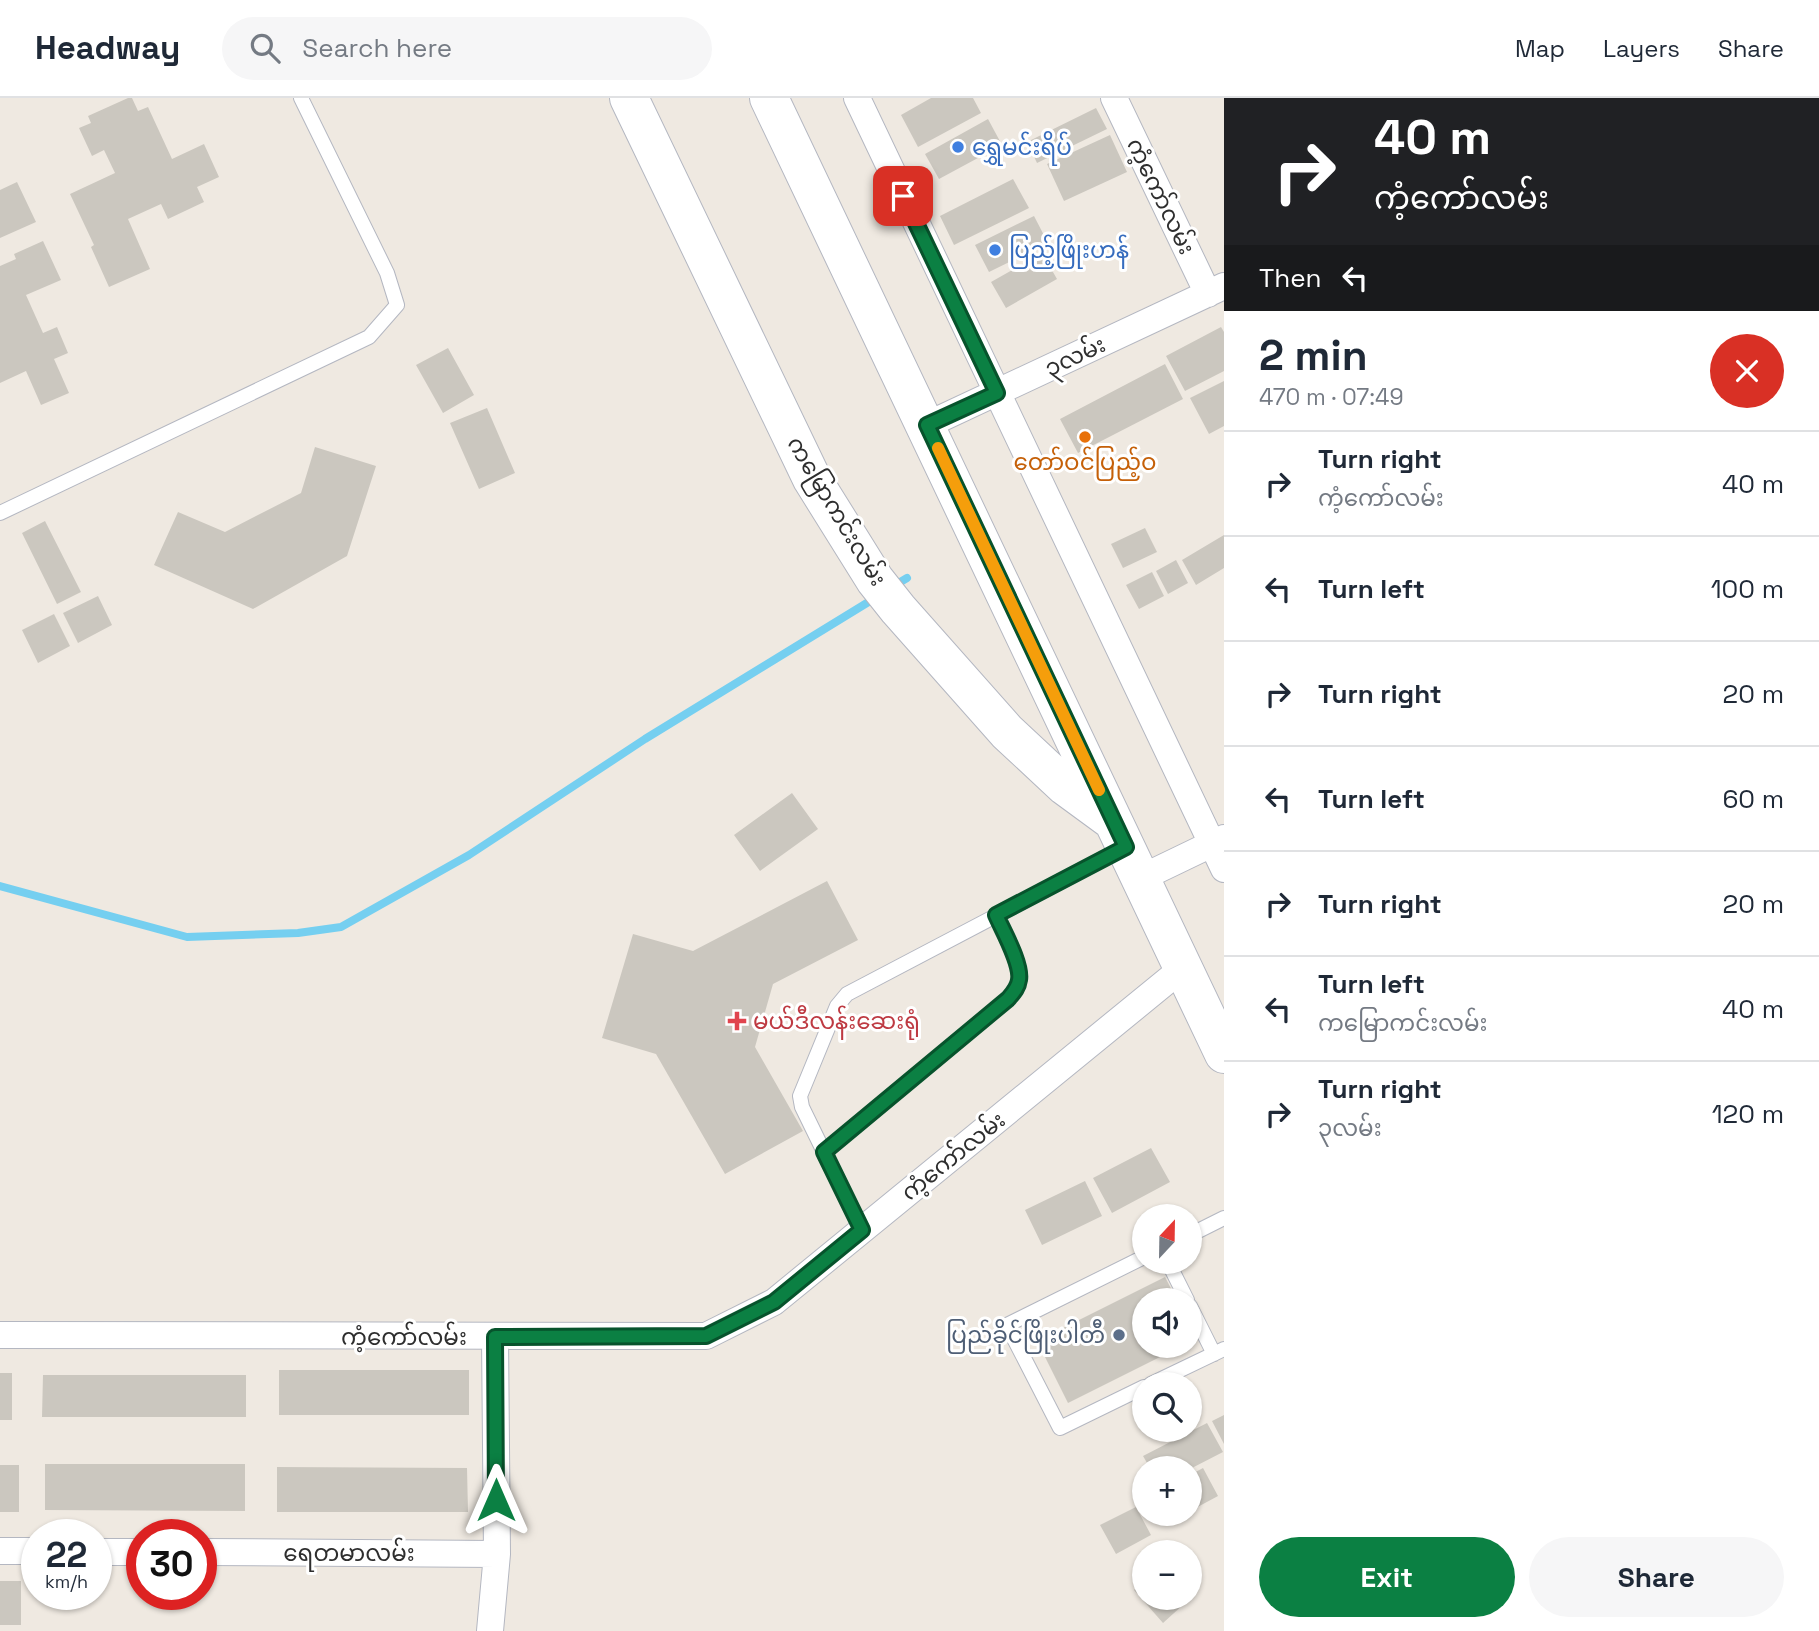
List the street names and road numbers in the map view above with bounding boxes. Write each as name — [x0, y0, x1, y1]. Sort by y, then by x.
street label: ကံ့ကော်လမ်း — [1119, 132, 1203, 260]
street label: ၃လမ်း — [1039, 328, 1112, 387]
street label: ကမြောကင်းလမ်း — [777, 430, 894, 593]
street label: ကံ့ကော်လမ်း — [894, 1104, 1012, 1208]
street label: ကံ့ကော်လမ်း — [341, 1321, 467, 1353]
street label: ရေတမာလမ်း — [283, 1537, 415, 1572]

